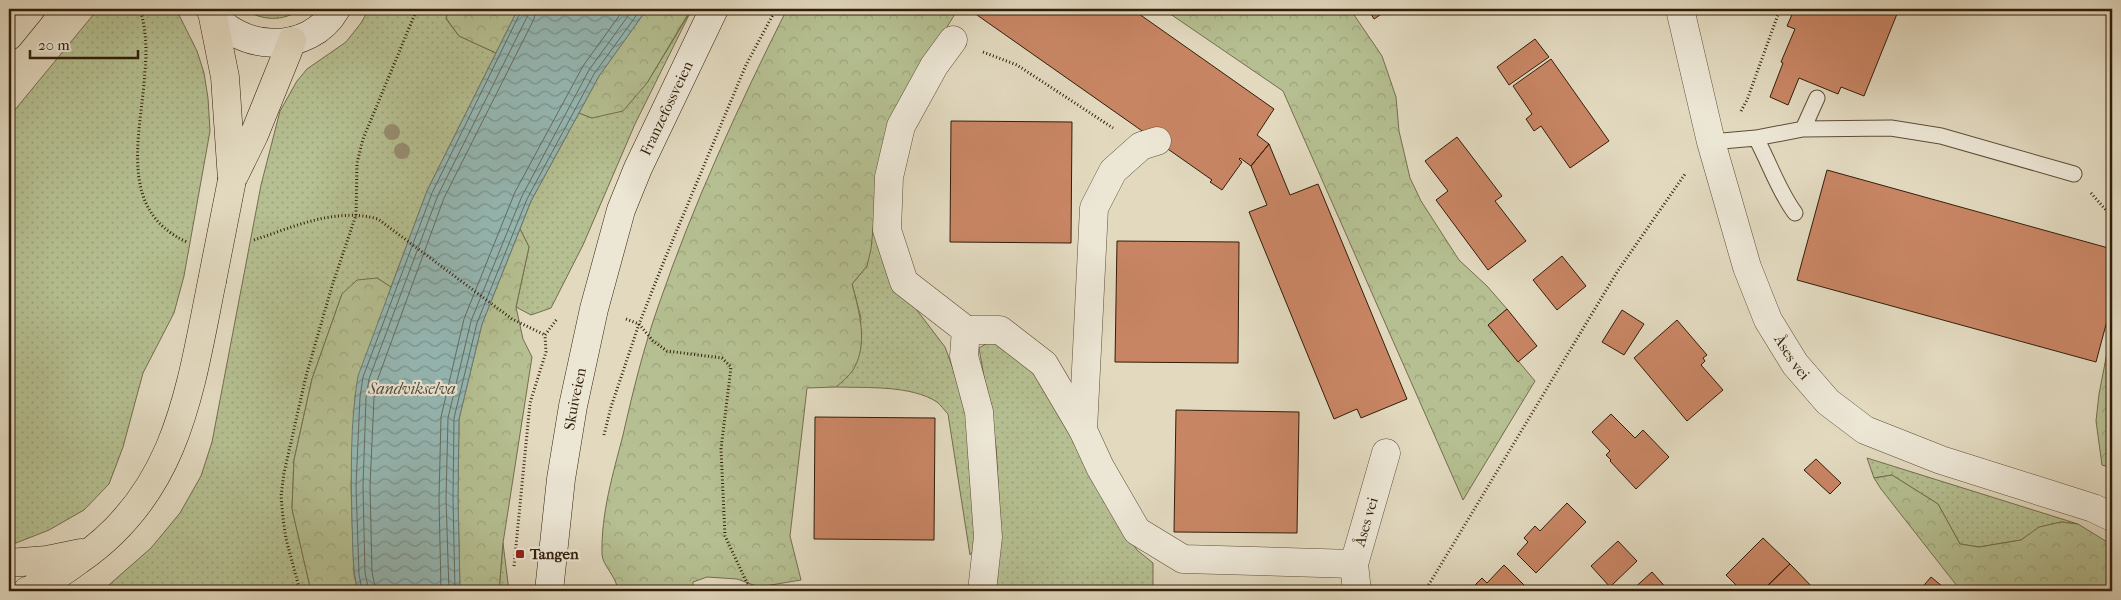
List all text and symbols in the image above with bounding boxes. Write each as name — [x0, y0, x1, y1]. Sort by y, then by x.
scale bar — [30, 28, 138, 60]
text: 20 m — [38, 36, 70, 54]
street label: Franzefossveien — [636, 58, 697, 158]
street label: Åses vei — [1770, 331, 1814, 384]
street label: Skuiveien — [560, 366, 590, 431]
water label: Sandvikselva — [367, 379, 456, 398]
street label: Åses vei — [1350, 495, 1382, 550]
place label: Tangen — [529, 545, 579, 563]
marker: Tangen — [514, 548, 526, 560]

